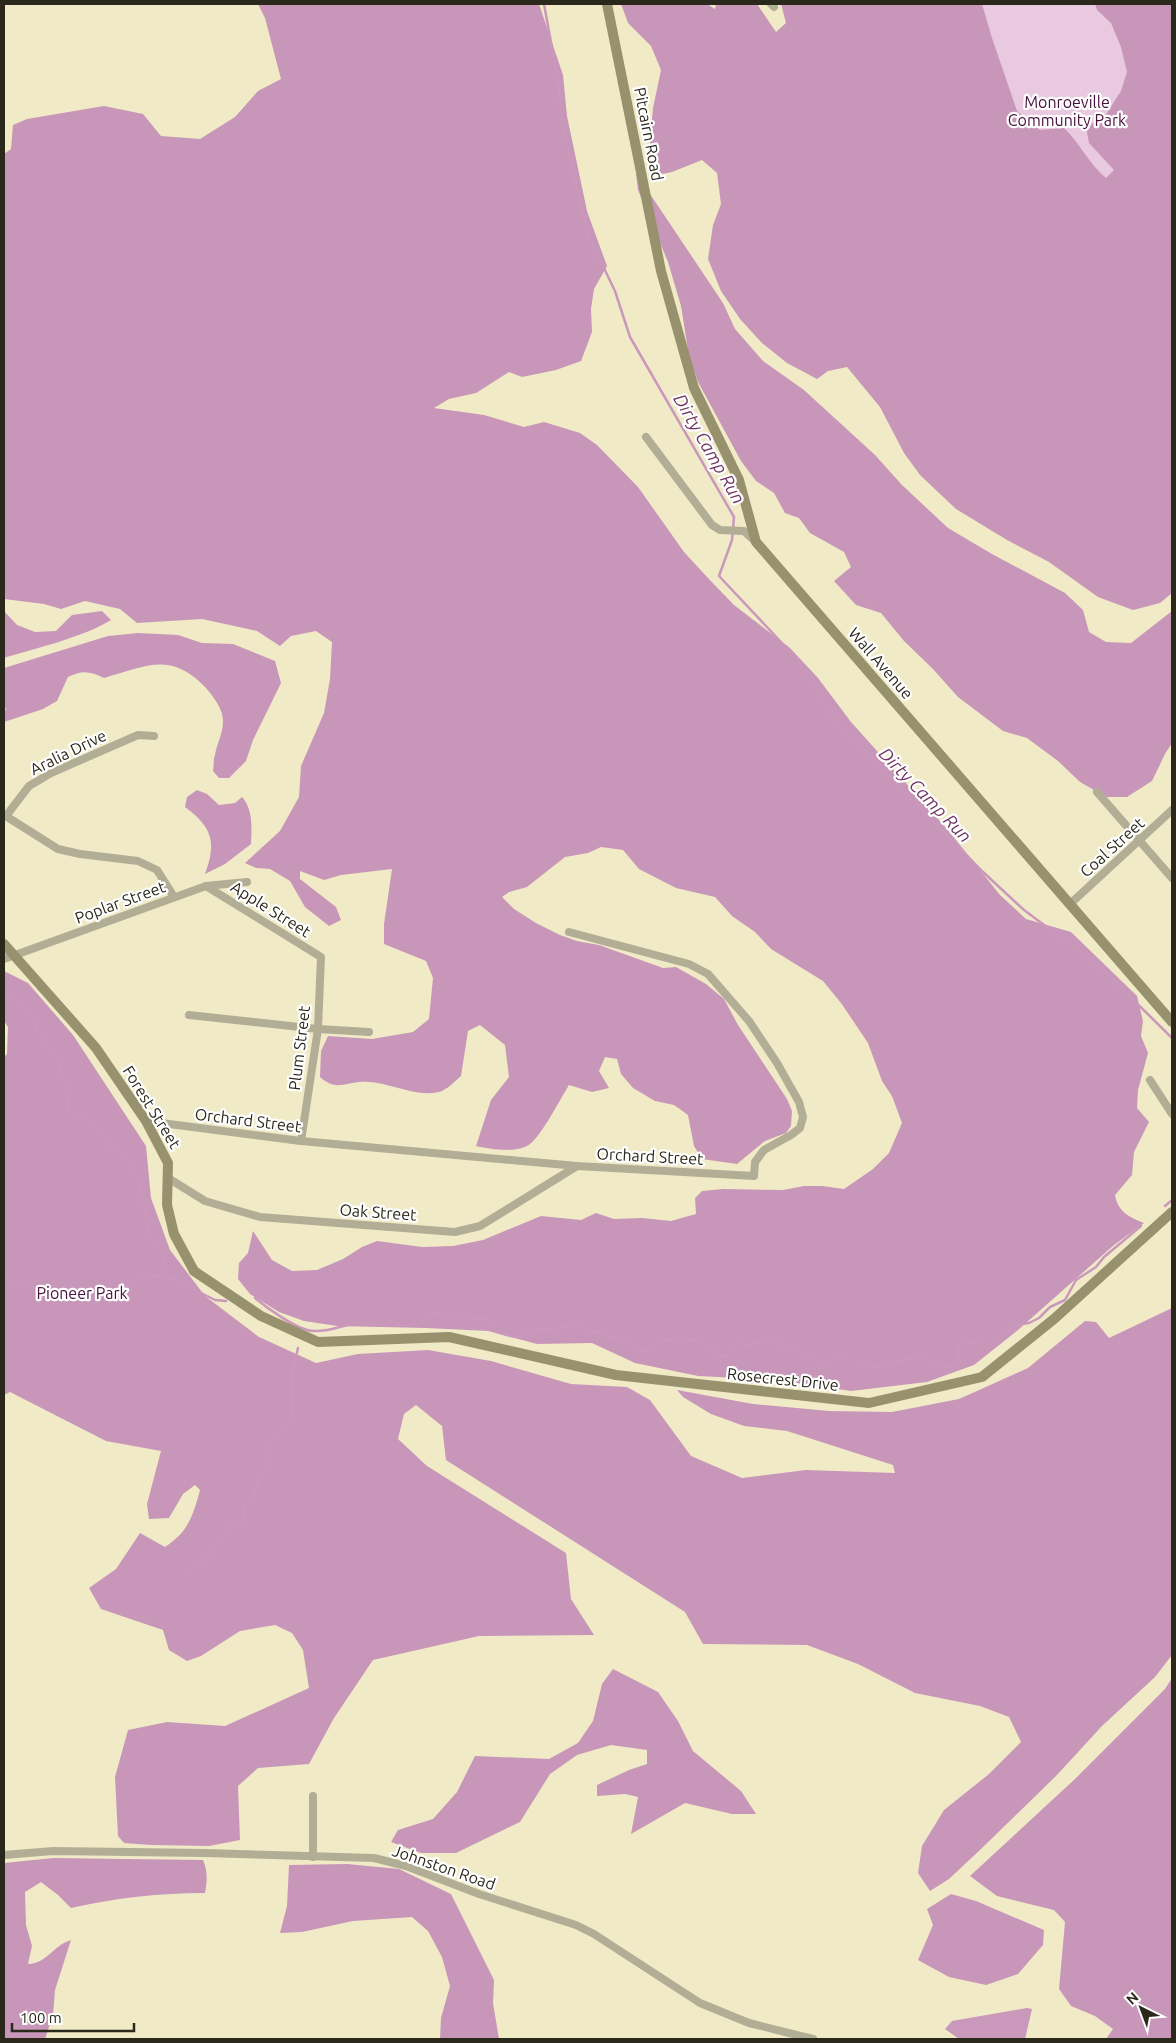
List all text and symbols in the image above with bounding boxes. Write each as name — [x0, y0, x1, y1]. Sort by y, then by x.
street label: Pitcairn Road — [631, 86, 667, 182]
park label: Monroeville Community Park — [1008, 93, 1126, 129]
water label: Dirty Camp Run — [670, 390, 749, 507]
street label: Wall Avenue — [845, 624, 917, 702]
street label: Aralia Drive — [27, 726, 109, 778]
water label: Dirty Camp Run — [876, 743, 976, 846]
street label: Coal Street — [1076, 813, 1148, 880]
street label: Poplar Street — [72, 877, 168, 927]
street label: Apple Street — [228, 877, 315, 941]
street label: Plum Street — [285, 1004, 313, 1091]
street label: Forest Street — [119, 1062, 185, 1152]
street label: Orchard Street — [194, 1105, 303, 1136]
street label: Orchard Street — [596, 1144, 705, 1168]
street label: Oak Street — [339, 1200, 418, 1224]
park label: Pioneer Park — [36, 1284, 128, 1302]
street label: Rosecrest Drive — [726, 1364, 840, 1394]
street label: Johnston Road — [390, 1841, 498, 1893]
north arrow — [1116, 1983, 1166, 2033]
text: N — [1123, 1989, 1142, 2008]
scale bar — [12, 2000, 135, 2032]
text: 100 m — [20, 2009, 62, 2026]

